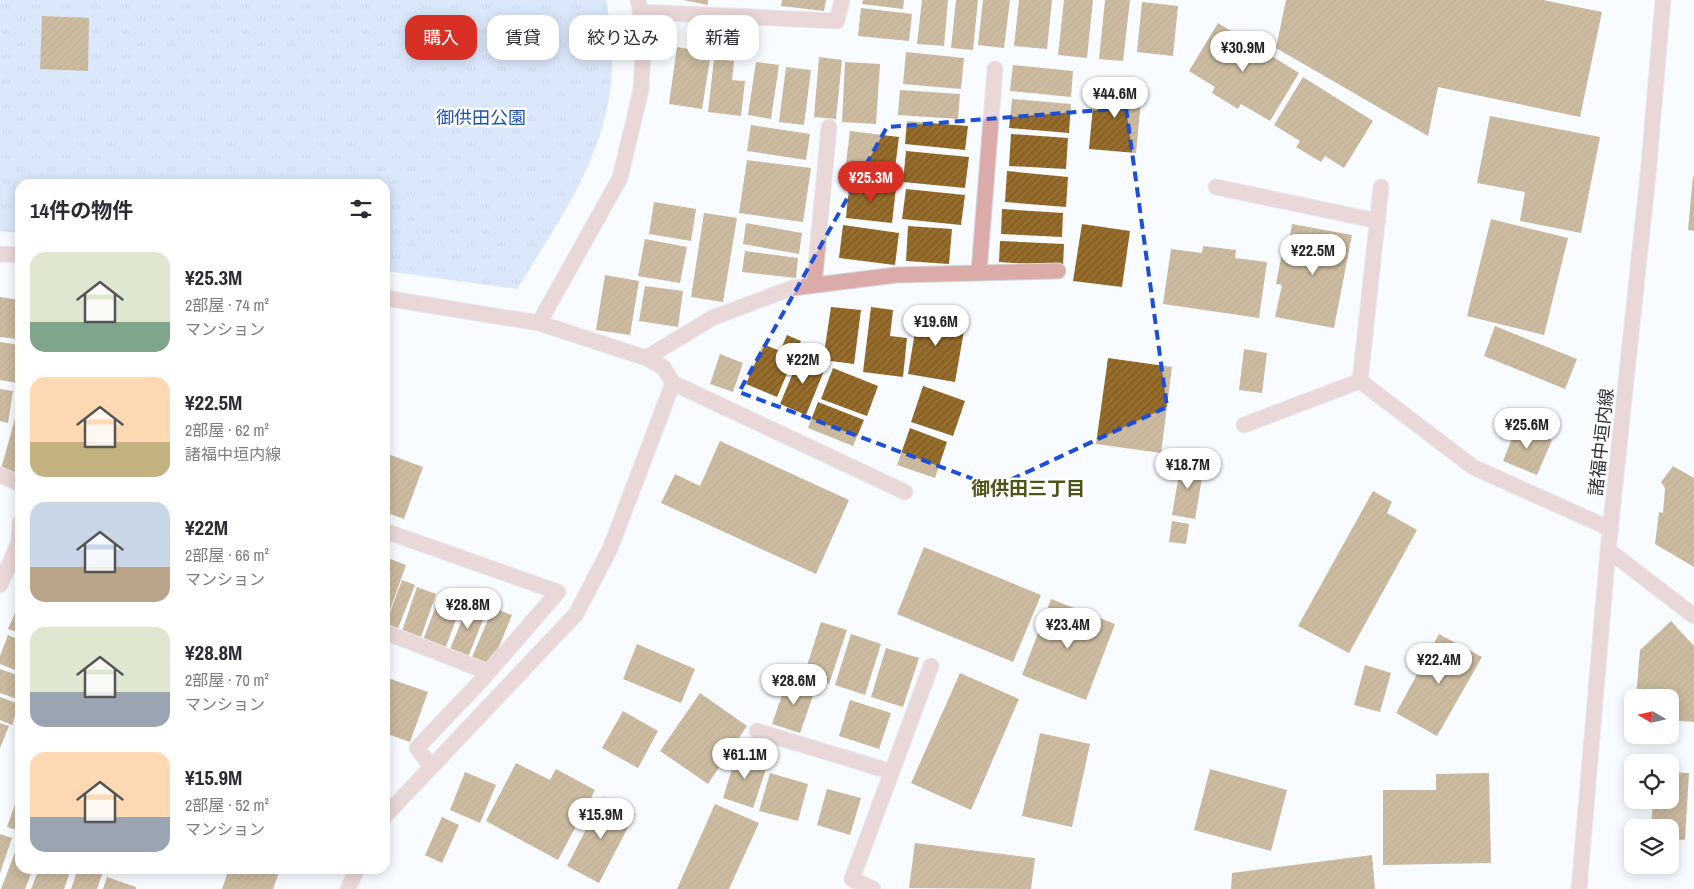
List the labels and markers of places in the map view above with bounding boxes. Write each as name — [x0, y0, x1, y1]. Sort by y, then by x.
pin: ¥30.9M — [1202, 30, 1284, 73]
pin: ¥44.6M — [1074, 76, 1156, 119]
pin: ¥25.3M — [830, 160, 912, 203]
pin: ¥22.5M — [1272, 234, 1354, 276]
pin: ¥19.6M — [895, 304, 977, 347]
pin: ¥22M — [773, 342, 833, 385]
pin: ¥25.6M — [1486, 408, 1568, 450]
pin: ¥18.7M — [1147, 448, 1229, 490]
pin: ¥28.8M — [427, 588, 509, 630]
pin: ¥23.4M — [1027, 608, 1109, 650]
pin: ¥22.4M — [1398, 642, 1480, 685]
pin: ¥28.6M — [753, 664, 835, 706]
pin: ¥61.1M — [704, 738, 786, 780]
pin: ¥15.9M — [560, 798, 642, 840]

